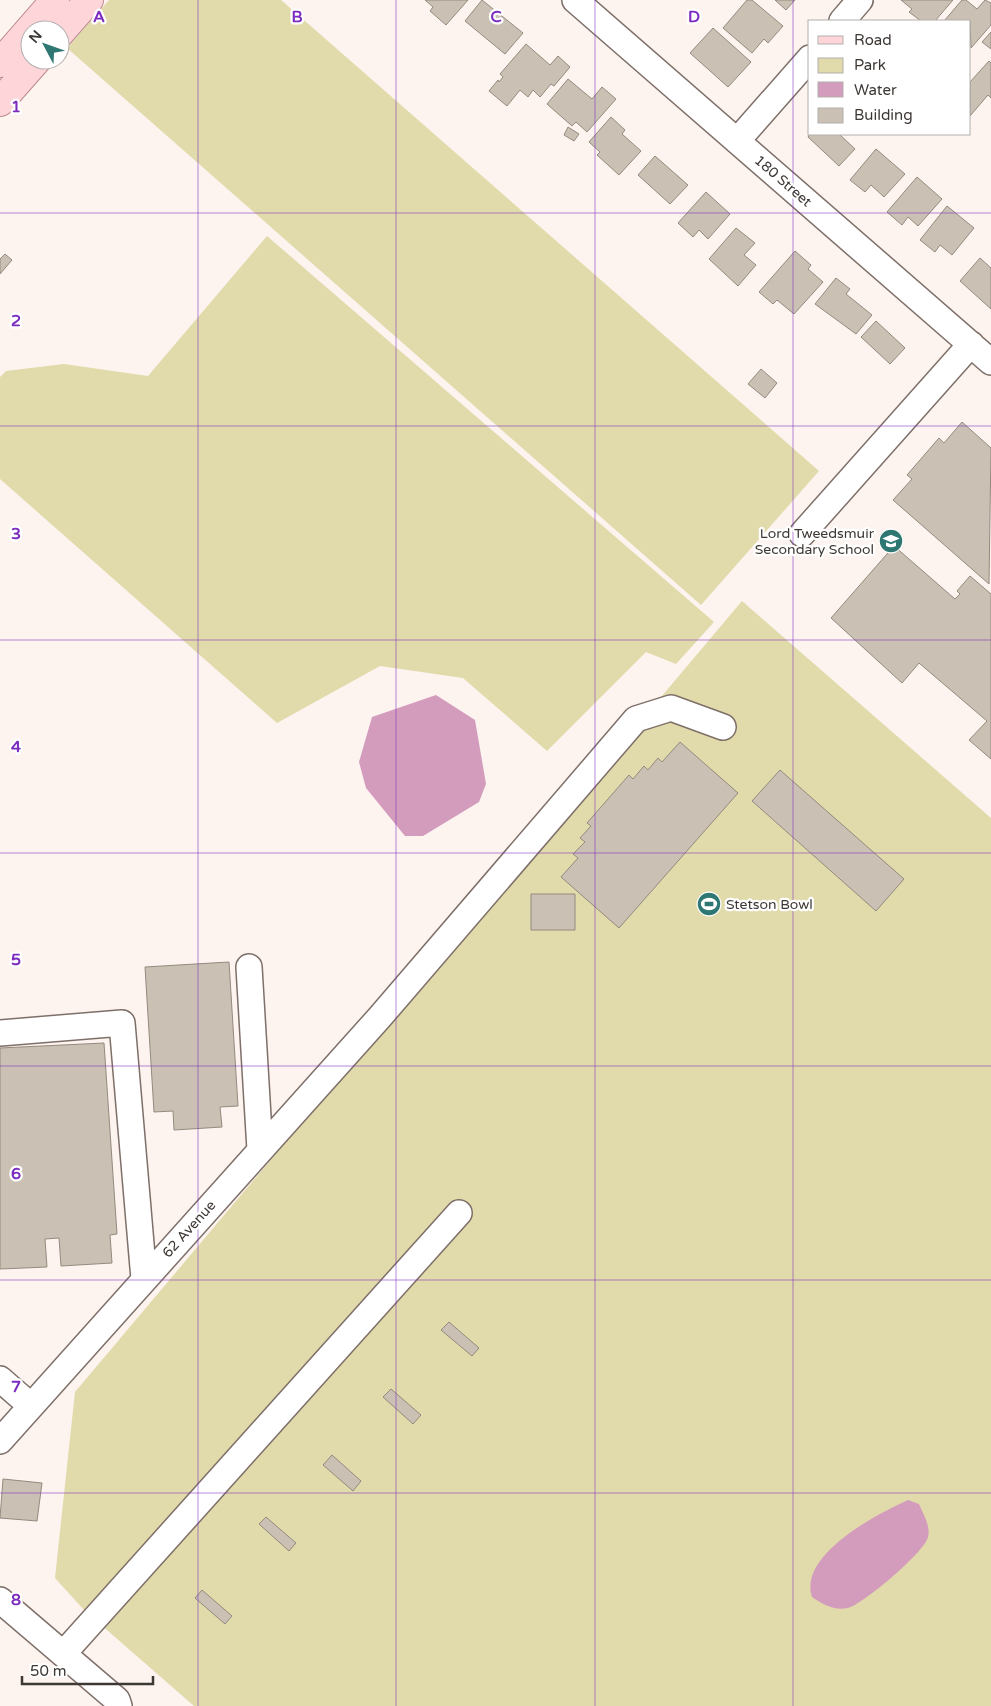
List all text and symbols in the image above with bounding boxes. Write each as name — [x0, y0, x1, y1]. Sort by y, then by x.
text: A — [93, 7, 105, 27]
text: B — [291, 7, 303, 27]
text: C — [490, 7, 502, 27]
text: D — [688, 7, 700, 27]
north arrow — [20, 20, 70, 70]
legend — [808, 20, 971, 135]
text: N — [25, 27, 46, 47]
text: Road — [854, 31, 892, 49]
text: Park — [854, 56, 886, 74]
text: Water — [854, 81, 897, 99]
text: 1 — [11, 97, 21, 117]
text: Building — [854, 106, 913, 124]
street label: 180 Street — [751, 152, 815, 211]
text: 2 — [11, 311, 21, 331]
text: 3 — [11, 524, 21, 544]
place label: Lord Tweedsmuir Secondary School — [755, 525, 875, 558]
school or university icon: Lord Tweedsmuir Secondary School — [878, 528, 904, 554]
text: 4 — [11, 737, 21, 757]
sports icon: Stetson Bowl — [696, 891, 722, 917]
place label: Stetson Bowl — [726, 896, 813, 913]
text: 5 — [11, 950, 21, 970]
text: 6 — [11, 1164, 21, 1184]
street label: 62 Avenue — [159, 1197, 219, 1261]
text: 7 — [11, 1377, 21, 1397]
text: 8 — [11, 1590, 21, 1610]
scale bar — [22, 1654, 154, 1686]
text: 50 m — [30, 1662, 67, 1680]

